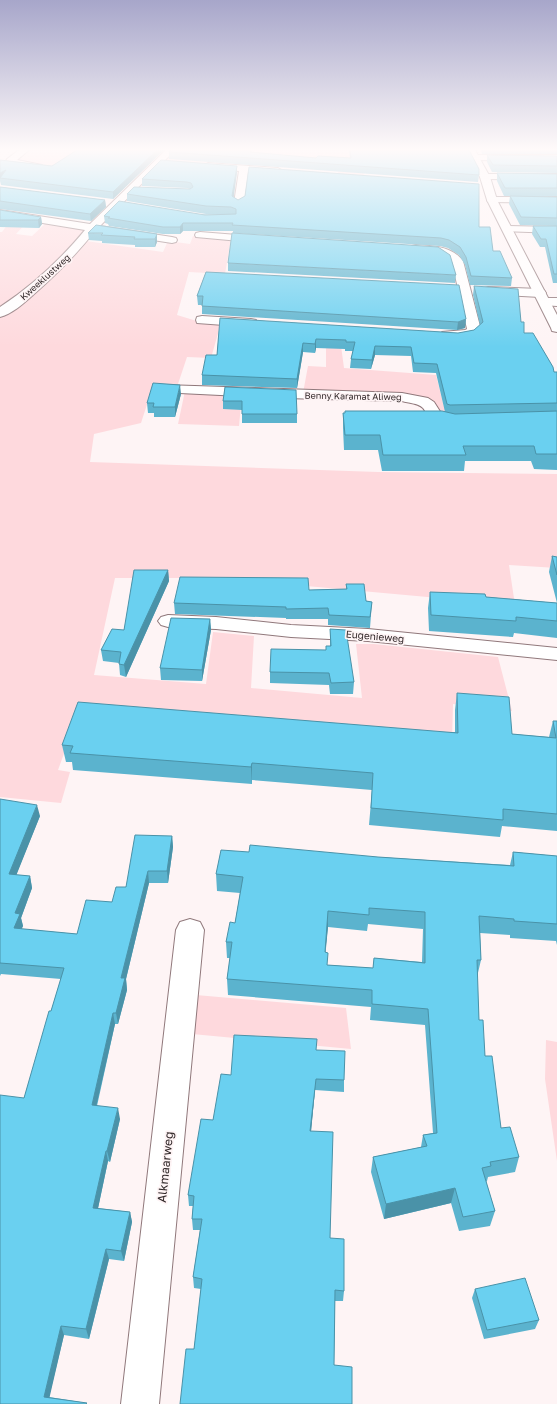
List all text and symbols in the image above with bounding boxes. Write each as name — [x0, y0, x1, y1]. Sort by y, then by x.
street label: Kweeklustweg — [18, 252, 72, 302]
street label: Benny Karamat Aliweg — [304, 390, 402, 402]
street label: Eugenieweg — [345, 627, 405, 645]
street label: Alkmaarweg — [154, 1131, 176, 1203]

